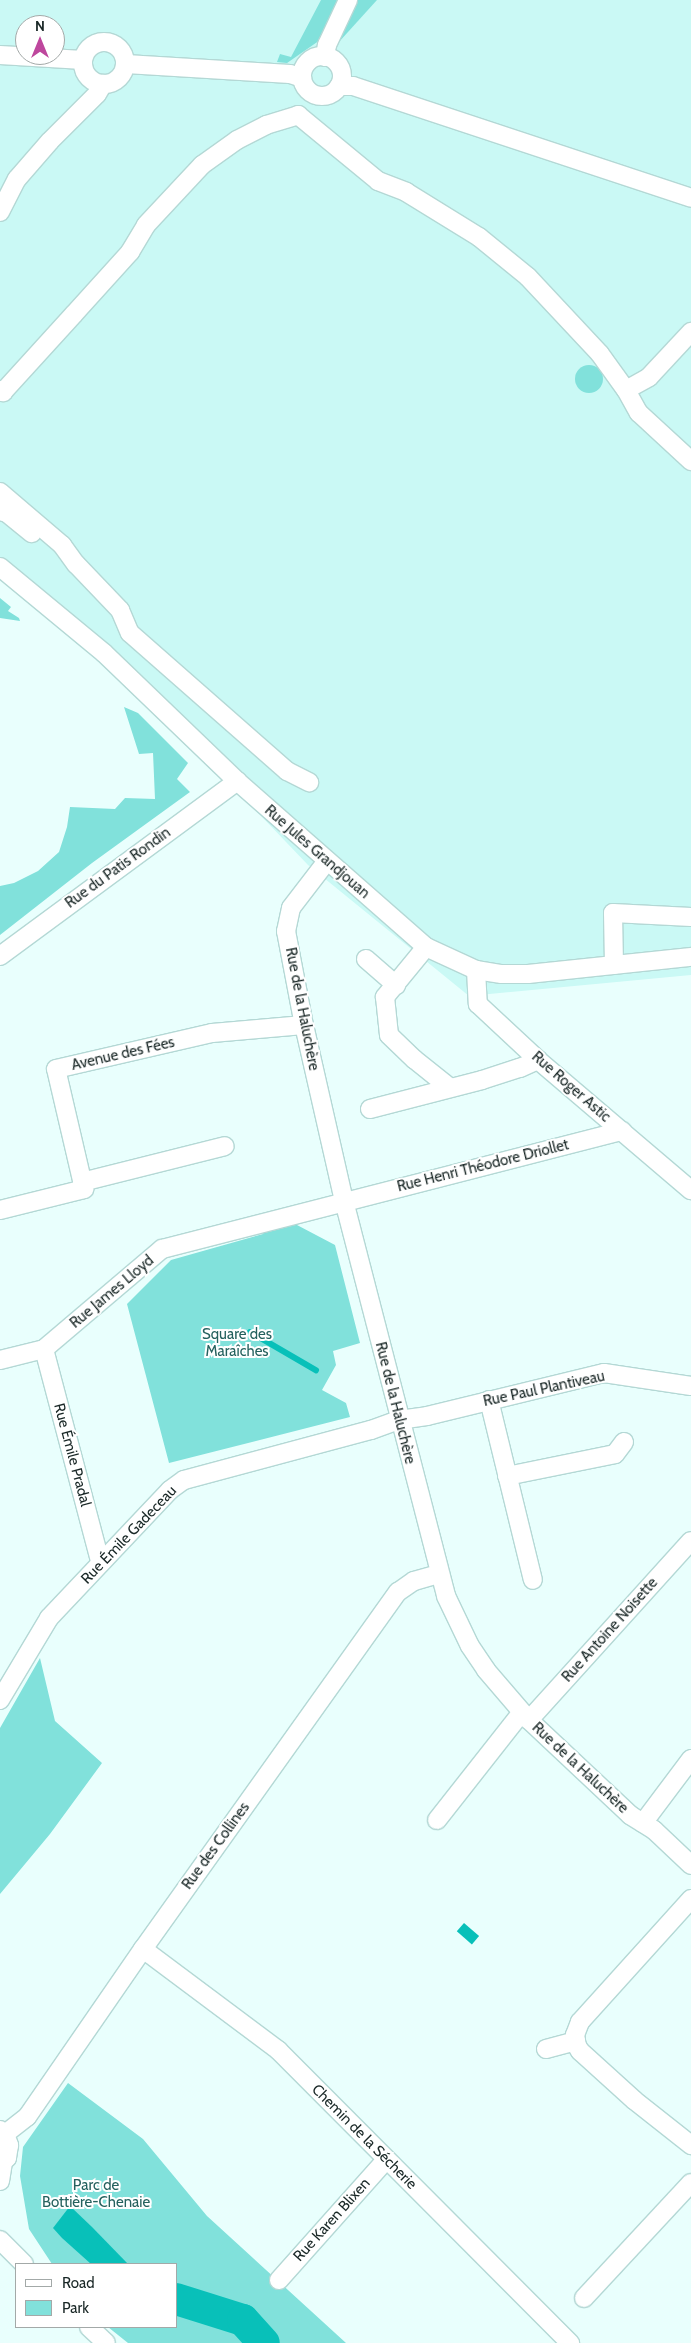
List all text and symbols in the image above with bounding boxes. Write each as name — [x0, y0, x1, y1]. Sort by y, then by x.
north arrow — [15, 15, 65, 65]
text: N — [35, 17, 45, 35]
street label: Rue Jules Grandjouan — [261, 801, 373, 903]
street label: Rue du Patis Rondin — [62, 824, 174, 912]
street label: Rue de la Haluchère — [281, 946, 323, 1072]
street label: Avenue des Fées — [70, 1033, 176, 1075]
street label: Rue Roger Astic — [528, 1048, 614, 1126]
street label: Rue Henri Théodore Driollet — [395, 1136, 571, 1196]
street label: Rue James Lloyd — [66, 1252, 158, 1332]
park label: Square des Maraîches — [202, 1325, 272, 1360]
street label: Rue de la Haluchère — [371, 1340, 419, 1466]
street label: Rue Paul Plantiveau — [482, 1367, 606, 1411]
street label: Rue Émile Pradal — [50, 1401, 94, 1509]
street label: Rue Émile Gadeceau — [78, 1482, 180, 1588]
street label: Rue Antoine Noisette — [558, 1574, 662, 1686]
street label: Rue de la Haluchère — [528, 1719, 632, 1817]
street label: Rue des Collines — [178, 1799, 254, 1893]
street label: Chemin de la Sécherie — [308, 2081, 420, 2193]
street label: Rue Karen Blixen — [290, 2175, 374, 2265]
park label: Parc de Bottière-Chenaie — [42, 2176, 150, 2211]
legend — [15, 2263, 178, 2328]
text: Road — [62, 2274, 95, 2292]
text: Park — [62, 2299, 89, 2317]

